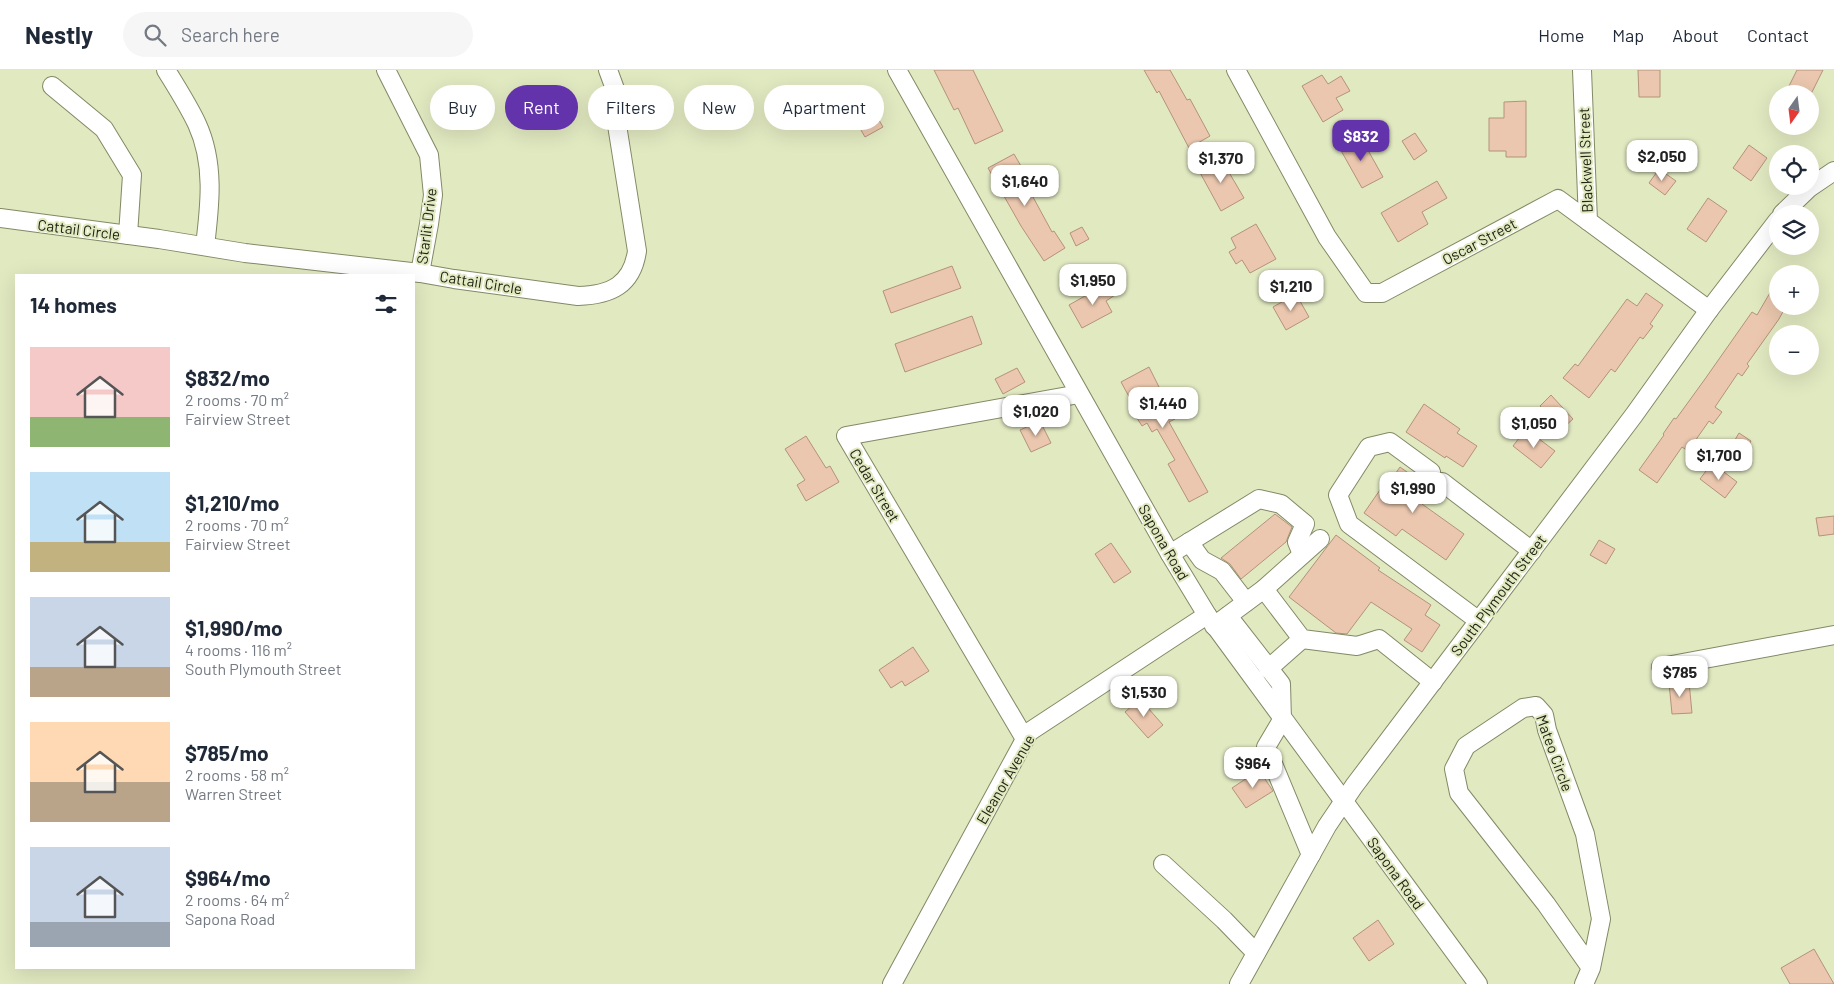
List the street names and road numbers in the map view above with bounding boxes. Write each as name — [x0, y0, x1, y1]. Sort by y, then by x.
street label: Blackwell Street — [1574, 107, 1596, 213]
street label: Starlit Drive — [412, 187, 440, 265]
street label: Oscar Street — [1439, 214, 1519, 268]
street label: Cattail Circle — [37, 215, 121, 243]
street label: Cattail Circle — [439, 267, 523, 297]
street label: Cedar Street — [846, 445, 904, 525]
street label: Sapona Road — [1135, 501, 1193, 583]
street label: South Plymouth Street — [1447, 531, 1549, 659]
street label: Mateo Circle — [1533, 712, 1577, 794]
street label: Eleanor Avenue — [972, 731, 1038, 827]
street label: Sapona Road — [1364, 833, 1428, 913]

